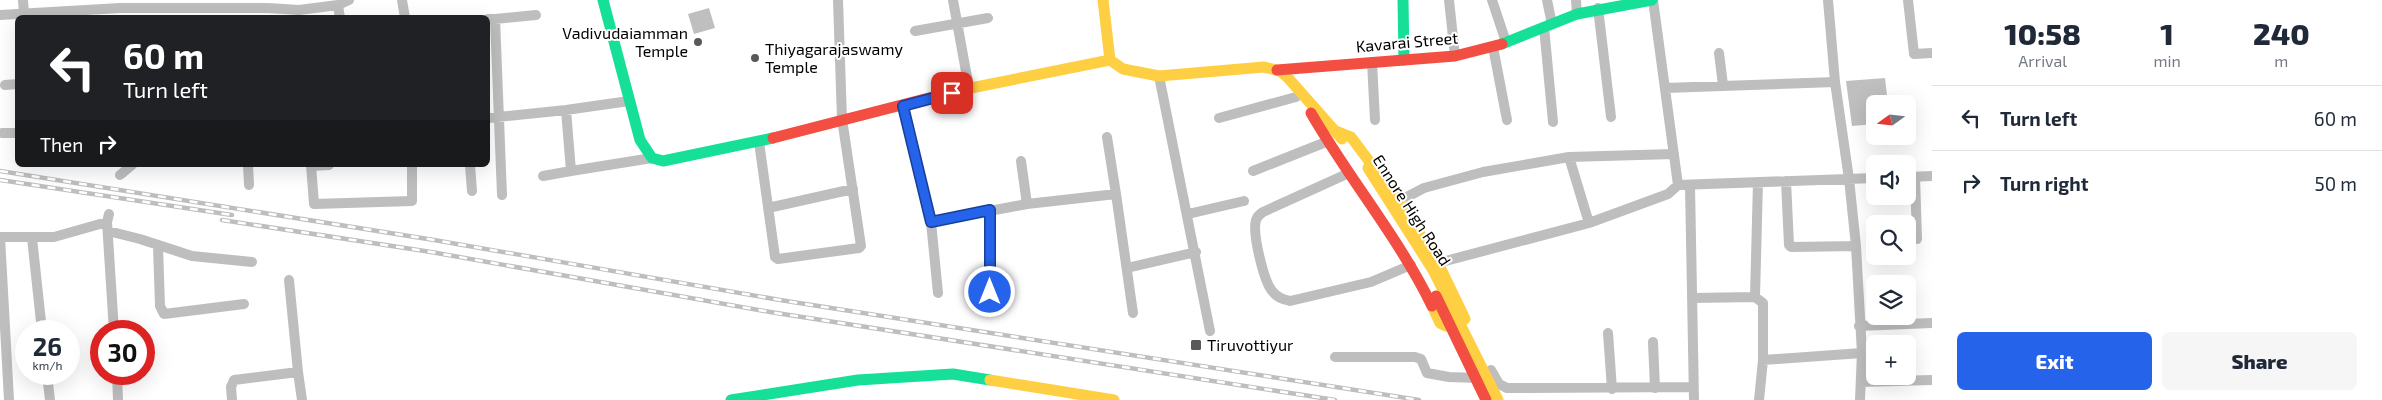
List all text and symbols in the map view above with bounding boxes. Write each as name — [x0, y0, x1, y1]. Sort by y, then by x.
text: 10:58 — [2004, 15, 2081, 51]
text: 1 — [2160, 15, 2174, 51]
text: 240 — [2253, 15, 2310, 51]
place label: Vadivudaiamman Temple — [562, 23, 688, 60]
street label: Kavarai Street — [1355, 28, 1459, 55]
text: 60 m — [123, 34, 204, 76]
icon: left — [40, 35, 105, 100]
marker: Vadivudaiamman Temple — [692, 36, 704, 48]
place label: Thiyagarajaswamy Temple — [765, 39, 903, 76]
text: Arrival — [2018, 51, 2067, 70]
text: min — [2153, 51, 2181, 70]
text: m — [2274, 51, 2288, 70]
marker: Thiyagarajaswamy Temple — [749, 52, 761, 64]
pin — [931, 72, 973, 114]
text: Turn left — [123, 76, 208, 102]
icon: arrive — [938, 79, 966, 107]
north arrow — [1866, 95, 1916, 145]
map controls — [1866, 95, 1916, 385]
icon: left — [1957, 104, 1985, 132]
text: Turn left — [2000, 107, 2077, 130]
text: 60 m — [2314, 107, 2357, 130]
icon: right — [93, 130, 121, 158]
text: Then — [40, 133, 83, 156]
street label: Ennore High Road — [1370, 151, 1455, 269]
button: sound — [1866, 155, 1916, 205]
icon: right — [1957, 169, 1985, 197]
text: Turn right — [2000, 172, 2088, 195]
text: 50 m — [2314, 172, 2357, 195]
button: search — [1866, 215, 1916, 265]
position arrow — [963, 265, 1015, 317]
button: layers — [1866, 275, 1916, 325]
speed limit sign: 30 — [90, 320, 155, 385]
text: 26 — [33, 331, 62, 361]
button: Exit — [1957, 332, 2152, 390]
button: Share — [2162, 332, 2357, 390]
place label: Tiruvottiyur — [1207, 335, 1294, 354]
button: + — [1866, 335, 1916, 385]
marker: Tiruvottiyur — [1189, 338, 1203, 352]
text: km/h — [33, 358, 62, 372]

